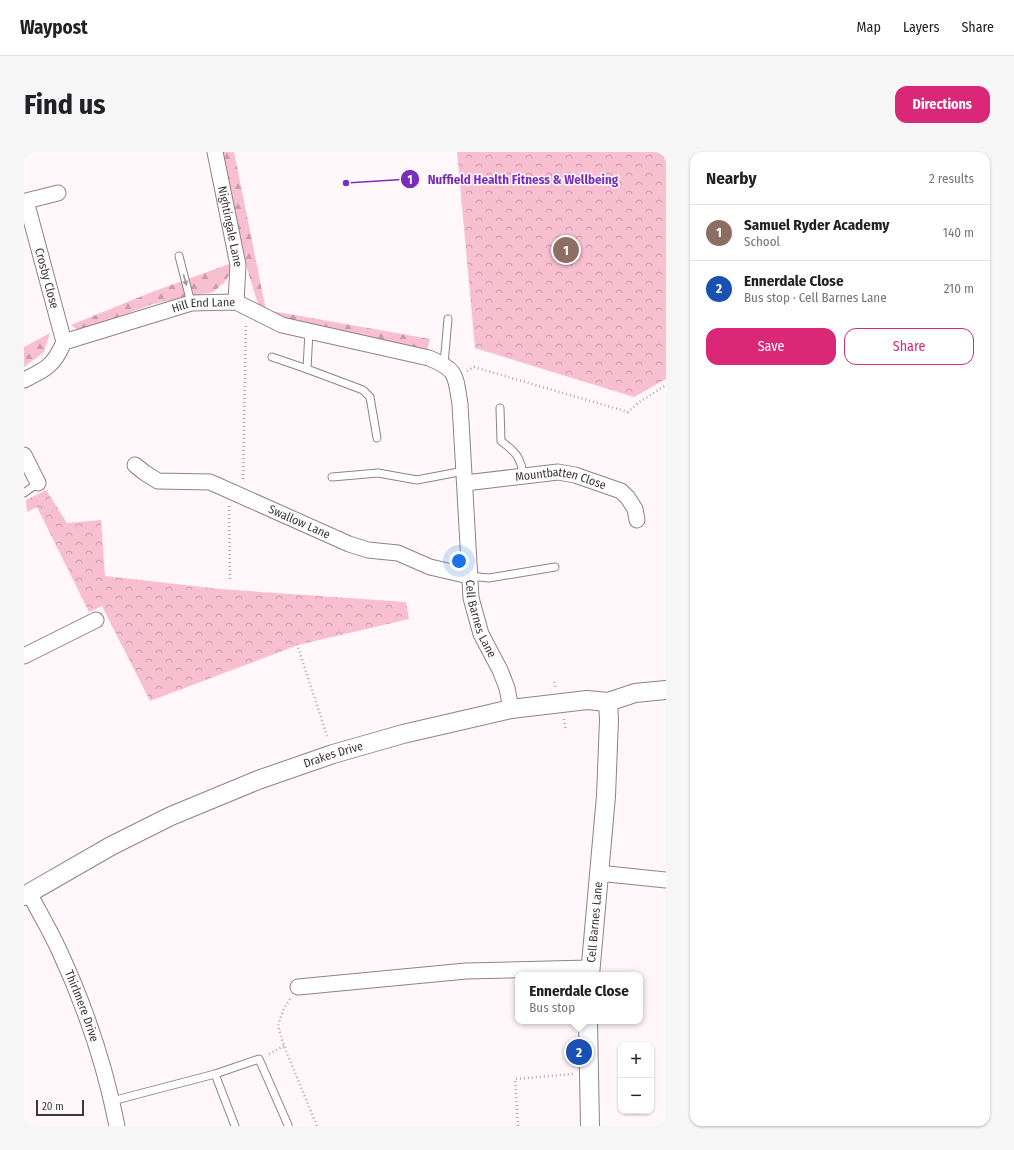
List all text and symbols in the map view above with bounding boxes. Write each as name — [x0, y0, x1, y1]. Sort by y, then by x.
text: Waypost — [20, 16, 88, 39]
text: Map — [857, 19, 881, 36]
text: Layers — [903, 19, 939, 36]
text: Share — [961, 19, 994, 36]
button: Directions — [895, 86, 990, 123]
text: Find us — [24, 88, 106, 121]
callout: Nuffield Health Fitness & Wellbeing — [400, 167, 626, 192]
text: Nearby — [706, 168, 757, 189]
text: 2 results — [929, 171, 974, 186]
text: Nuffield Health Fitness & Wellbeing — [428, 172, 619, 187]
text: 1 — [407, 173, 413, 187]
street label: Nightingale Lane — [215, 185, 245, 268]
text: Samuel Ryder Academy — [744, 216, 889, 234]
text: 1 — [716, 225, 722, 240]
text: 140 m — [943, 225, 974, 240]
text: School — [744, 234, 780, 249]
pin: 1 — [553, 235, 579, 265]
street label: Crosby Close — [32, 246, 62, 310]
text: Ennerdale Close — [744, 272, 844, 290]
one-way arrow — [182, 274, 188, 286]
text: 2 — [716, 281, 722, 296]
text: 210 m — [944, 281, 974, 296]
text: Bus stop · Cell Barnes Lane — [744, 290, 887, 305]
street label: Hill End Lane — [170, 295, 235, 316]
button: Save — [706, 328, 836, 365]
button: Share — [844, 328, 974, 365]
street label: Mountbatten Close — [514, 465, 608, 492]
street label: Swallow Lane — [266, 502, 333, 542]
your location — [449, 551, 469, 571]
street label: Cell Barnes Lane — [463, 579, 499, 660]
street label: Drakes Drive — [302, 739, 365, 771]
street label: Cell Barnes Lane — [584, 881, 605, 963]
street label: Thirlmere Drive — [62, 968, 102, 1044]
popup — [515, 972, 643, 1024]
text: Ennerdale Close — [529, 982, 629, 1000]
text: Bus stop — [529, 1000, 575, 1015]
pin: 2 — [566, 1037, 592, 1067]
map controls — [618, 1042, 654, 1114]
button: + — [618, 1042, 654, 1078]
button: − — [618, 1078, 654, 1114]
scale bar — [36, 1098, 84, 1117]
text: 20 m — [42, 1100, 64, 1113]

